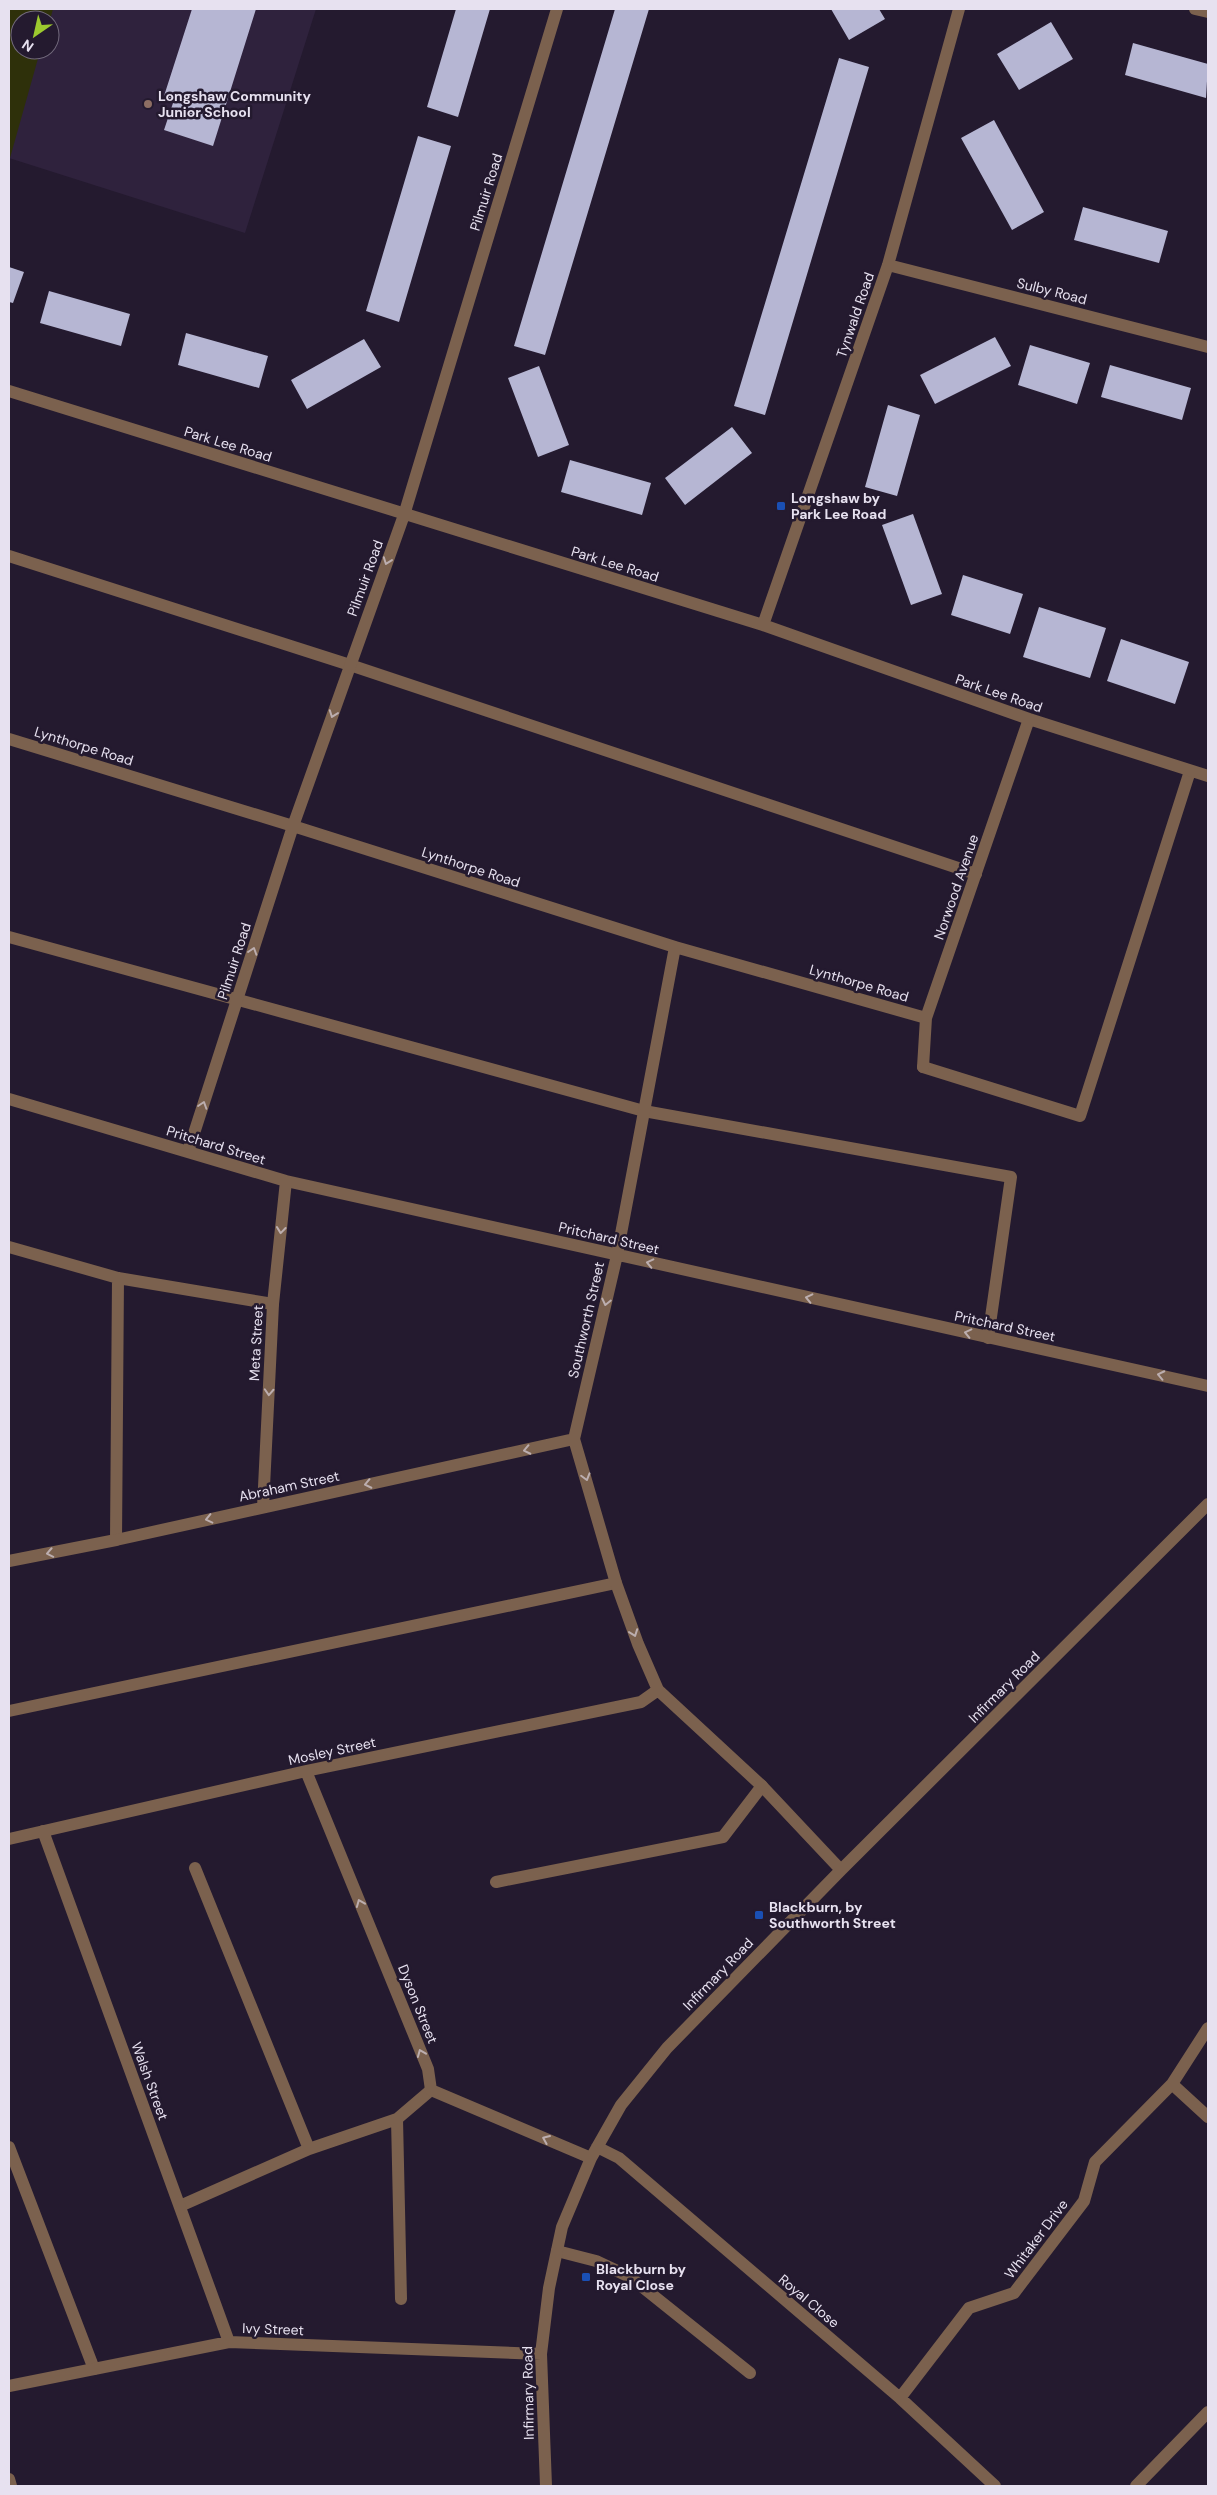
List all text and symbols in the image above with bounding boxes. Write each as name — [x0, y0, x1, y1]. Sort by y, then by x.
north arrow — [10, 10, 60, 60]
text: N — [18, 35, 37, 56]
place label: Longshaw Community Junior School — [158, 87, 311, 121]
marker: Longshaw Community Junior School — [142, 98, 154, 110]
street label: Pilmuir Road — [466, 151, 506, 233]
street label: Tynwald Road — [832, 270, 878, 360]
street label: Sulby Road — [1015, 274, 1089, 308]
street label: Park Lee Road — [182, 422, 274, 466]
place label: Longshaw by Park Lee Road — [791, 489, 886, 523]
marker: Longshaw by Park Lee Road — [775, 500, 787, 512]
street label: Pilmuir Road — [343, 537, 387, 619]
street label: Park Lee Road — [569, 542, 661, 586]
one-way arrow — [383, 556, 393, 565]
street label: Park Lee Road — [953, 670, 1045, 716]
one-way arrow — [329, 709, 339, 718]
street label: Lynthorpe Road — [32, 722, 136, 770]
street label: Norwood Avenue — [930, 832, 982, 942]
street label: Lynthorpe Road — [420, 843, 522, 891]
street label: Pilmuir Road — [213, 920, 255, 1002]
one-way arrow — [247, 947, 257, 955]
street label: Lynthorpe Road — [807, 960, 911, 1006]
one-way arrow — [197, 1102, 207, 1110]
street label: Pritchard Street — [164, 1121, 268, 1169]
street label: Pritchard Street — [557, 1218, 661, 1258]
one-way arrow — [276, 1226, 287, 1234]
one-way arrow — [646, 1258, 655, 1268]
street label: Southworth Street — [564, 1260, 608, 1380]
one-way arrow — [805, 1293, 814, 1304]
one-way arrow — [601, 1298, 612, 1307]
street label: Meta Street — [245, 1305, 267, 1381]
street label: Pritchard Street — [953, 1307, 1057, 1345]
one-way arrow — [963, 1328, 972, 1339]
one-way arrow — [1156, 1371, 1165, 1381]
one-way arrow — [263, 1388, 274, 1396]
one-way arrow — [522, 1444, 531, 1454]
street label: Abraham Street — [237, 1467, 341, 1505]
one-way arrow — [580, 1473, 590, 1481]
one-way arrow — [364, 1478, 373, 1489]
one-way arrow — [205, 1513, 214, 1524]
one-way arrow — [46, 1547, 55, 1557]
one-way arrow — [628, 1628, 638, 1636]
street label: Infirmary Road — [964, 1647, 1044, 1727]
street label: Mosley Street — [287, 1733, 377, 1769]
place label: Blackburn, by Southworth Street — [769, 1898, 896, 1932]
one-way arrow — [356, 1899, 366, 1908]
marker: Blackburn, by Southworth Street — [753, 1909, 765, 1921]
street label: Infirmary Road — [679, 1934, 757, 2014]
street label: Dyson Street — [394, 1962, 442, 2046]
street label: Walsh Street — [128, 2039, 172, 2123]
one-way arrow — [417, 2049, 428, 2058]
one-way arrow — [542, 2134, 551, 2145]
street label: Whitaker Drive — [1000, 2196, 1072, 2282]
place label: Blackburn by Royal Close — [596, 2260, 686, 2294]
street label: Royal Close — [775, 2270, 843, 2332]
marker: Blackburn by Royal Close — [580, 2271, 592, 2283]
street label: Ivy Street — [242, 2319, 304, 2339]
street label: Infirmary Road — [518, 2346, 538, 2440]

